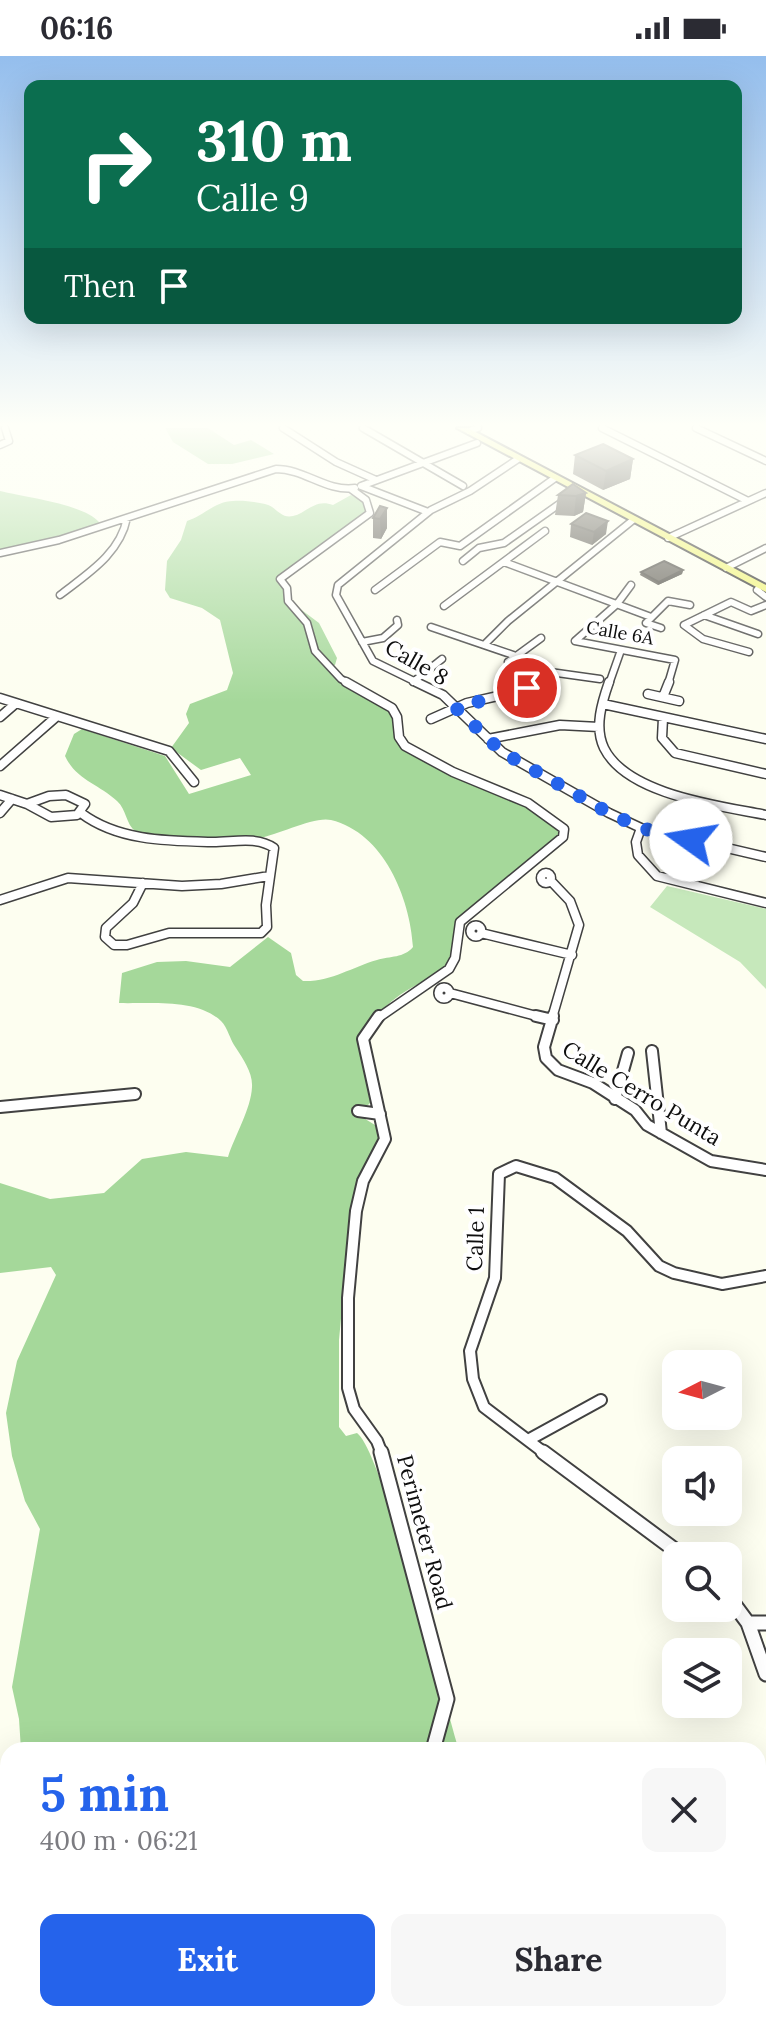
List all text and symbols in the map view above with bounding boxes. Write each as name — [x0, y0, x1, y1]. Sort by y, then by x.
text: 06:16 — [40, 9, 113, 47]
text: 310 m — [196, 105, 352, 176]
icon: right — [64, 112, 168, 216]
text: Calle 9 — [196, 175, 309, 221]
icon: arrive — [152, 264, 196, 308]
text: Then — [64, 267, 136, 305]
street label: Calle 6A — [585, 615, 656, 650]
street label: Calle 8 — [380, 633, 454, 691]
pin — [493, 654, 561, 722]
icon: arrive — [505, 666, 549, 710]
position arrow — [649, 798, 733, 882]
street label: Calle Cerro Punta — [557, 1034, 727, 1152]
street label: Calle 1 — [460, 1206, 490, 1272]
north arrow — [662, 1350, 742, 1430]
map controls — [662, 1350, 742, 1718]
button: sound — [662, 1446, 742, 1526]
street label: Perimeter Road — [391, 1452, 459, 1612]
button: search — [662, 1542, 742, 1622]
button: layers — [662, 1638, 742, 1718]
text: 5 min — [40, 1763, 169, 1824]
button: close — [642, 1768, 726, 1852]
text: 400 m · 06:21 — [40, 1824, 198, 1857]
button: Exit — [40, 1914, 375, 2006]
button: Share — [391, 1914, 726, 2006]

